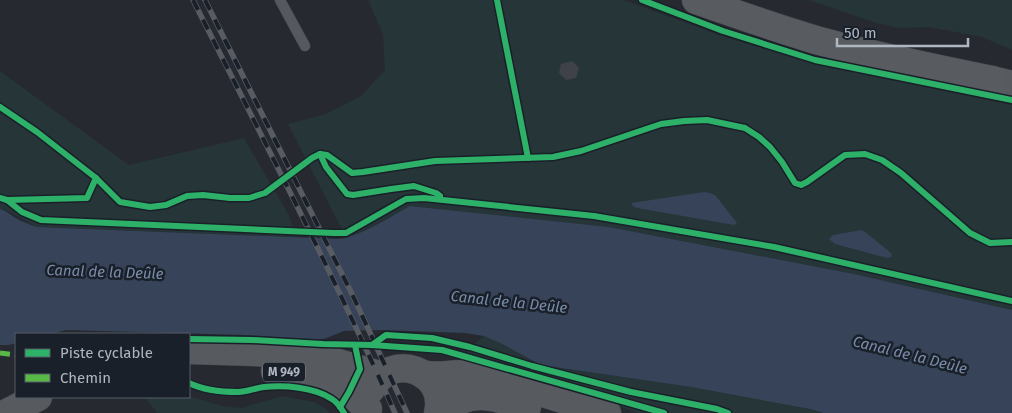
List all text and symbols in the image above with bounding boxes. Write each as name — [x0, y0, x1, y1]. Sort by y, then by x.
scale bar — [837, 15, 968, 47]
text: 50 m — [844, 24, 877, 42]
water label: Canal de la Deûle — [46, 261, 164, 283]
water label: Canal de la Deûle — [450, 287, 568, 317]
water label: Canal de la Deûle — [851, 332, 969, 378]
legend — [15, 333, 190, 398]
text: Piste cyclable — [60, 344, 153, 362]
road number: M 949 — [263, 362, 305, 382]
text: Chemin — [60, 369, 111, 387]

